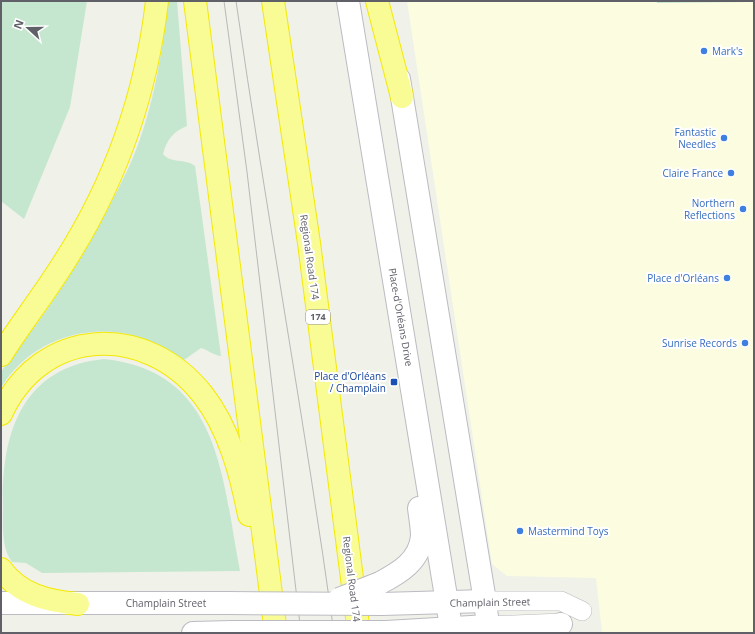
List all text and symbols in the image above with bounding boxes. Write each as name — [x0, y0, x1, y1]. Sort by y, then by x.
north arrow — [8, 8, 48, 48]
text: N — [10, 17, 27, 31]
place label: Mark's — [712, 44, 743, 58]
marker: Mark's — [699, 46, 709, 56]
place label: Fantastic Needles — [674, 125, 716, 151]
marker: Fantastic Needles — [719, 133, 729, 143]
place label: Claire France — [662, 166, 723, 180]
marker: Claire France — [726, 168, 736, 178]
place label: Northern Reflections — [684, 196, 735, 222]
marker: Northern Reflections — [738, 204, 748, 214]
street label: Regional Road 174 — [297, 213, 323, 301]
street label: Place-d'Orléans Drive — [385, 267, 417, 368]
place label: Place d'Orléans — [647, 271, 719, 285]
marker: Place d'Orléans — [722, 273, 732, 283]
road number: 174 — [306, 310, 330, 324]
place label: Sunrise Records — [662, 336, 737, 350]
marker: Sunrise Records — [740, 338, 750, 348]
place label: Place d'Orléans / Champlain — [314, 369, 386, 395]
marker: Place d'Orléans / Champlain — [389, 377, 399, 387]
place label: Mastermind Toys — [528, 524, 609, 538]
marker: Mastermind Toys — [515, 526, 525, 536]
street label: Regional Road 174 — [340, 535, 364, 623]
street label: Champlain Street — [450, 594, 531, 610]
street label: Champlain Street — [126, 596, 207, 610]

